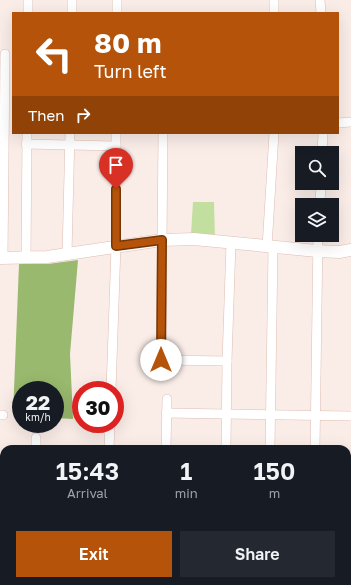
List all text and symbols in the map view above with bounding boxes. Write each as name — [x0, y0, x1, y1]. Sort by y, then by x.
text: 80 m — [94, 26, 162, 59]
icon: left — [28, 28, 80, 80]
text: Turn left — [94, 60, 167, 82]
icon: right — [72, 104, 94, 126]
text: Then — [28, 106, 64, 124]
map controls — [295, 146, 339, 242]
button: search — [295, 146, 339, 190]
pin — [99, 148, 133, 189]
icon: arrive — [105, 154, 127, 176]
button: layers — [295, 198, 339, 242]
position arrow — [140, 339, 182, 381]
speed limit sign: 30 — [72, 381, 124, 433]
text: 22 — [26, 390, 50, 414]
text: km/h — [25, 411, 51, 423]
text: 15:43 — [56, 456, 119, 485]
text: 1 — [180, 456, 192, 485]
text: 150 — [253, 456, 295, 485]
text: Arrival — [67, 485, 108, 501]
text: min — [175, 485, 198, 501]
text: m — [269, 485, 280, 501]
button: Exit — [16, 531, 172, 577]
button: Share — [180, 531, 335, 577]

